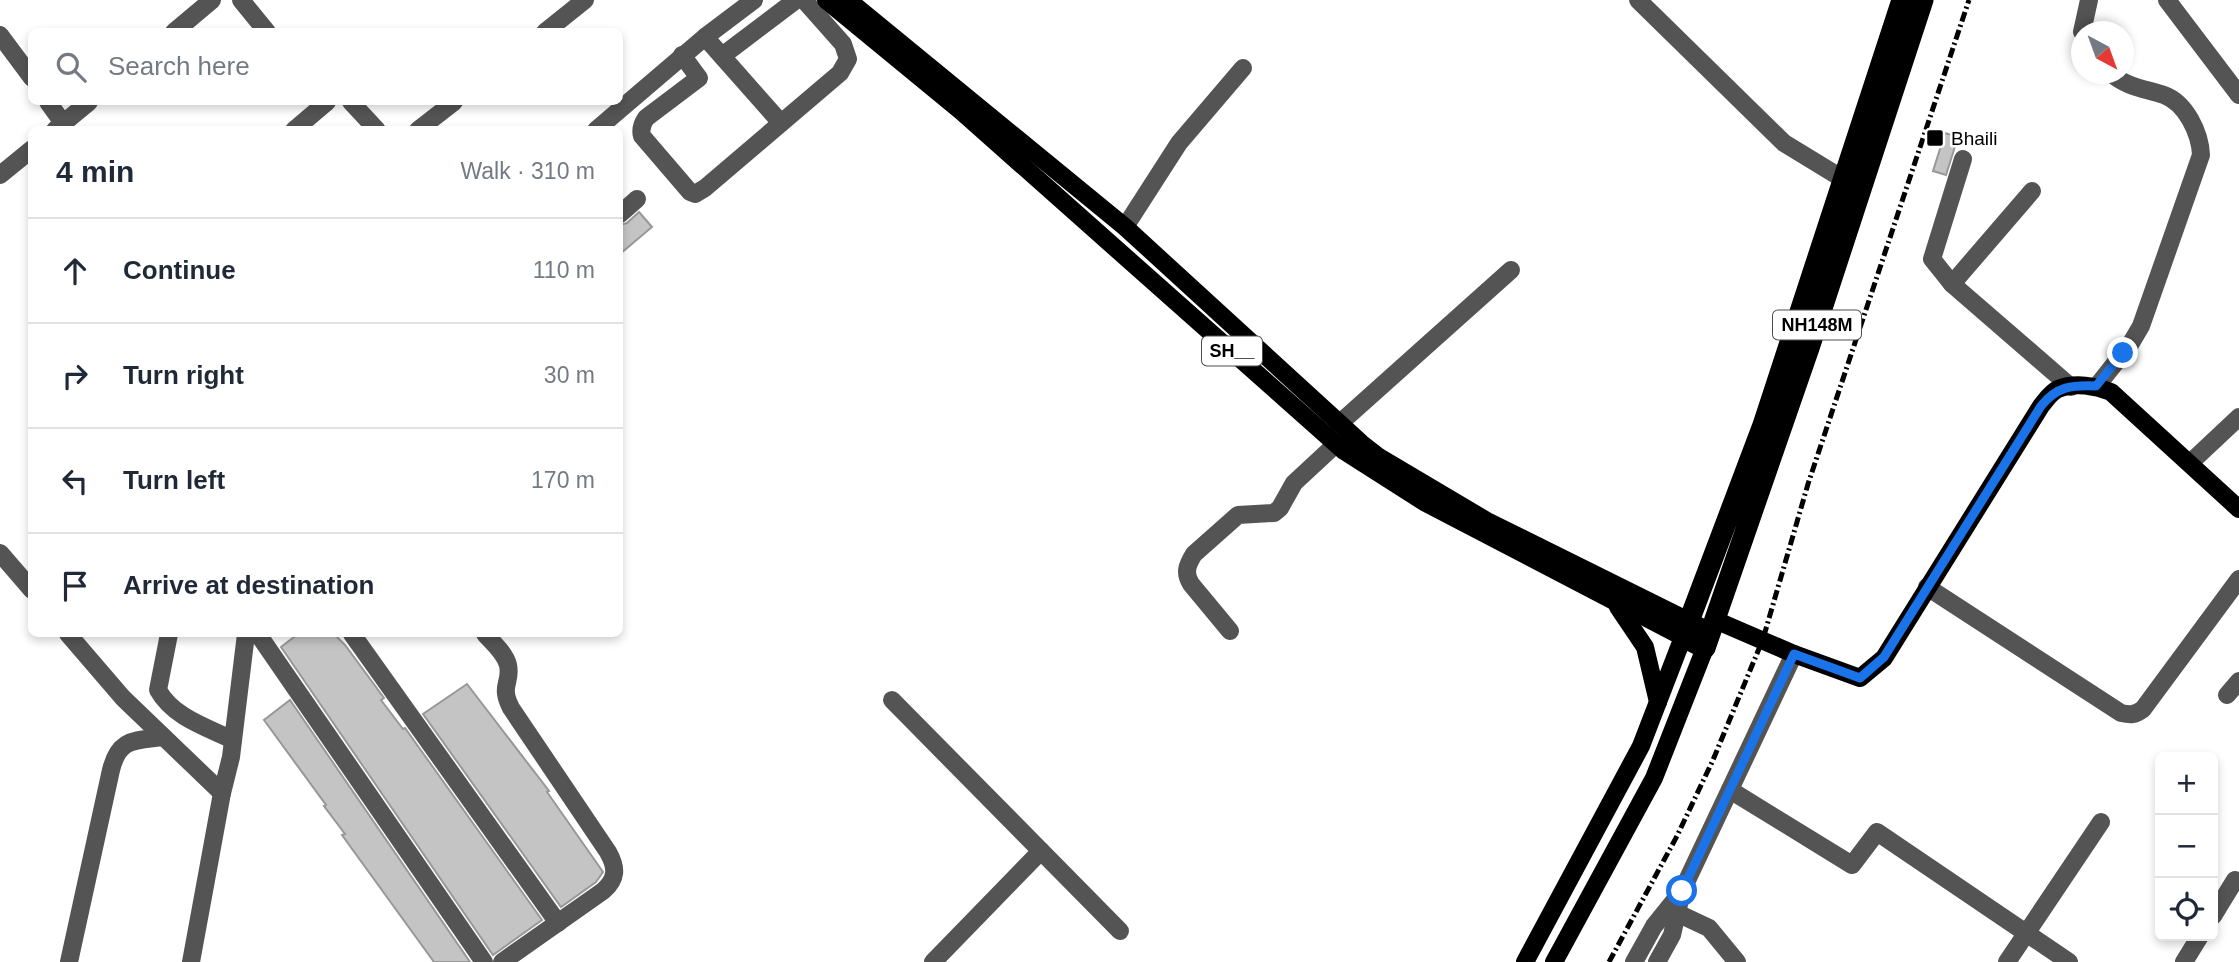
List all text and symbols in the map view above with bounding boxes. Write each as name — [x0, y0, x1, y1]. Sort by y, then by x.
north arrow — [2071, 21, 2134, 84]
search box — [28, 28, 623, 105]
icon: search — [52, 48, 90, 86]
text: Search here — [108, 51, 250, 81]
marker: Bhaili — [1925, 128, 1945, 148]
place label: Bhaili — [1951, 128, 1997, 149]
text: 4 min — [56, 155, 134, 188]
text: Walk · 310 m — [460, 158, 595, 184]
icon: ahead — [56, 252, 94, 290]
text: Continue — [123, 255, 236, 285]
text: 110 m — [533, 257, 595, 283]
road number: NH148M — [1773, 310, 1861, 340]
road number: SH__ — [1202, 337, 1262, 366]
route end — [2107, 337, 2138, 368]
icon: right — [56, 357, 94, 395]
text: Turn right — [123, 360, 244, 390]
text: 30 m — [544, 362, 595, 388]
icon: left — [56, 462, 94, 500]
text: Turn left — [123, 465, 225, 495]
text: 170 m — [531, 467, 595, 493]
icon: arrive — [56, 567, 94, 605]
text: Arrive at destination — [123, 570, 374, 600]
map controls — [2155, 752, 2218, 941]
button: + — [2155, 752, 2218, 815]
button: − — [2155, 815, 2218, 878]
route start — [1666, 875, 1697, 906]
button: locate — [2155, 878, 2218, 941]

